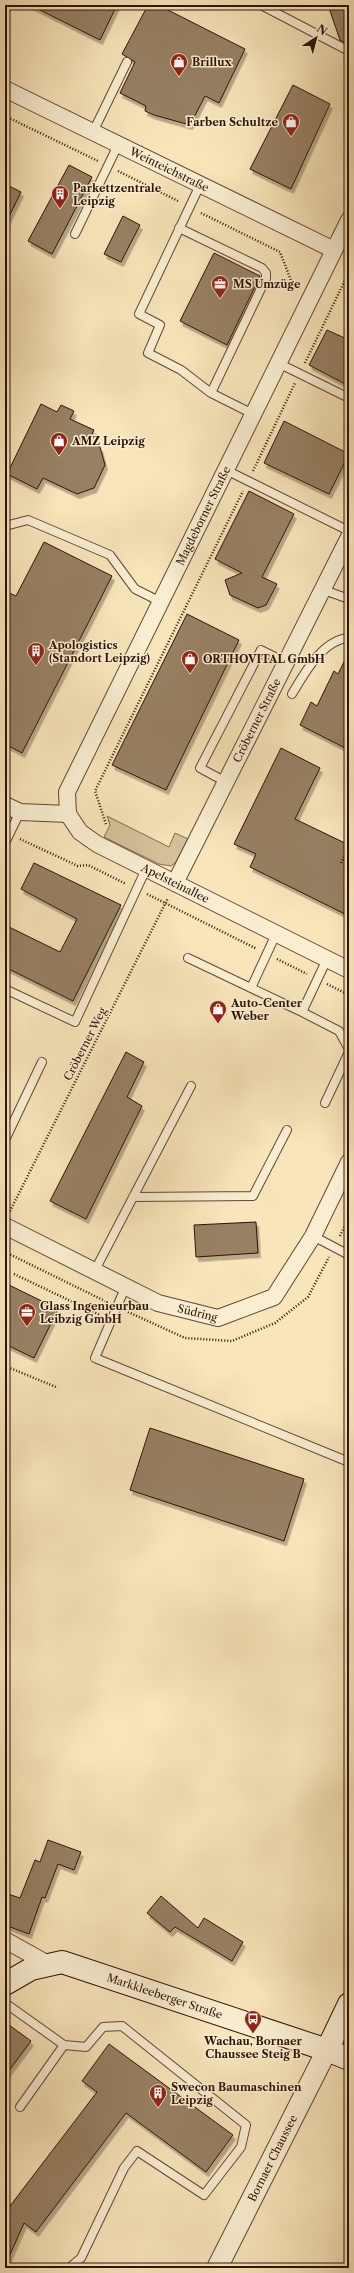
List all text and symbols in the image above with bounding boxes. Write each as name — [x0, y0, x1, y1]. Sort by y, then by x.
north arrow — [296, 18, 336, 58]
text: N — [314, 21, 330, 39]
shop icon: Brillux — [169, 52, 189, 77]
place label: Brillux — [192, 55, 233, 69]
shop icon: Farben Schultze — [281, 112, 301, 137]
place label: Farben Schultze — [186, 115, 278, 129]
street label: Weinteichstraße — [127, 144, 211, 195]
place label: Parkettzentrale Leipzig — [73, 181, 162, 208]
building icon: Parkettzentrale Leipzig — [50, 184, 70, 209]
office icon: MS Umzüge — [210, 274, 230, 299]
place label: MS Umzüge — [233, 277, 301, 291]
shop icon: AMZ Leipzig — [49, 431, 69, 456]
place label: AMZ Leipzig — [71, 434, 145, 448]
street label: Magdeborner Straße — [173, 464, 233, 568]
place label: Apologistics (Standort Leipzig) — [48, 638, 151, 665]
building icon: Apologistics (Standort Leipzig) — [26, 641, 46, 666]
shop icon: ORTHOVITAL GmbH — [180, 649, 200, 674]
place label: ORTHOVITAL GmbH — [203, 652, 325, 666]
street label: Cröberner Straße — [230, 676, 284, 765]
street label: Apelsteinallee — [138, 860, 212, 906]
place label: Auto-Center Weber — [230, 996, 303, 1023]
shop icon: Auto-Center Weber — [208, 999, 228, 1024]
street label: Cröberner Weg — [61, 1005, 110, 1083]
place label: Glass Ingenieurbau Leibzig GmbH — [40, 1299, 150, 1326]
street label: Südring — [176, 1301, 219, 1325]
office icon: Glass Ingenieurbau Leibzig GmbH — [17, 1302, 37, 1327]
street label: Markkleeberger Straße — [105, 1970, 224, 2022]
bus stop icon: Wachau, Bornaer Chaussee Steig B — [243, 2009, 263, 2034]
place label: Wachau, Bornaer Chaussee Steig B — [203, 2034, 303, 2061]
place label: Swecon Baumaschinen Leipzig — [171, 2080, 302, 2107]
building icon: Swecon Baumaschinen Leipzig — [148, 2083, 168, 2108]
street label: Bornaer Chaussee — [245, 2113, 300, 2204]

